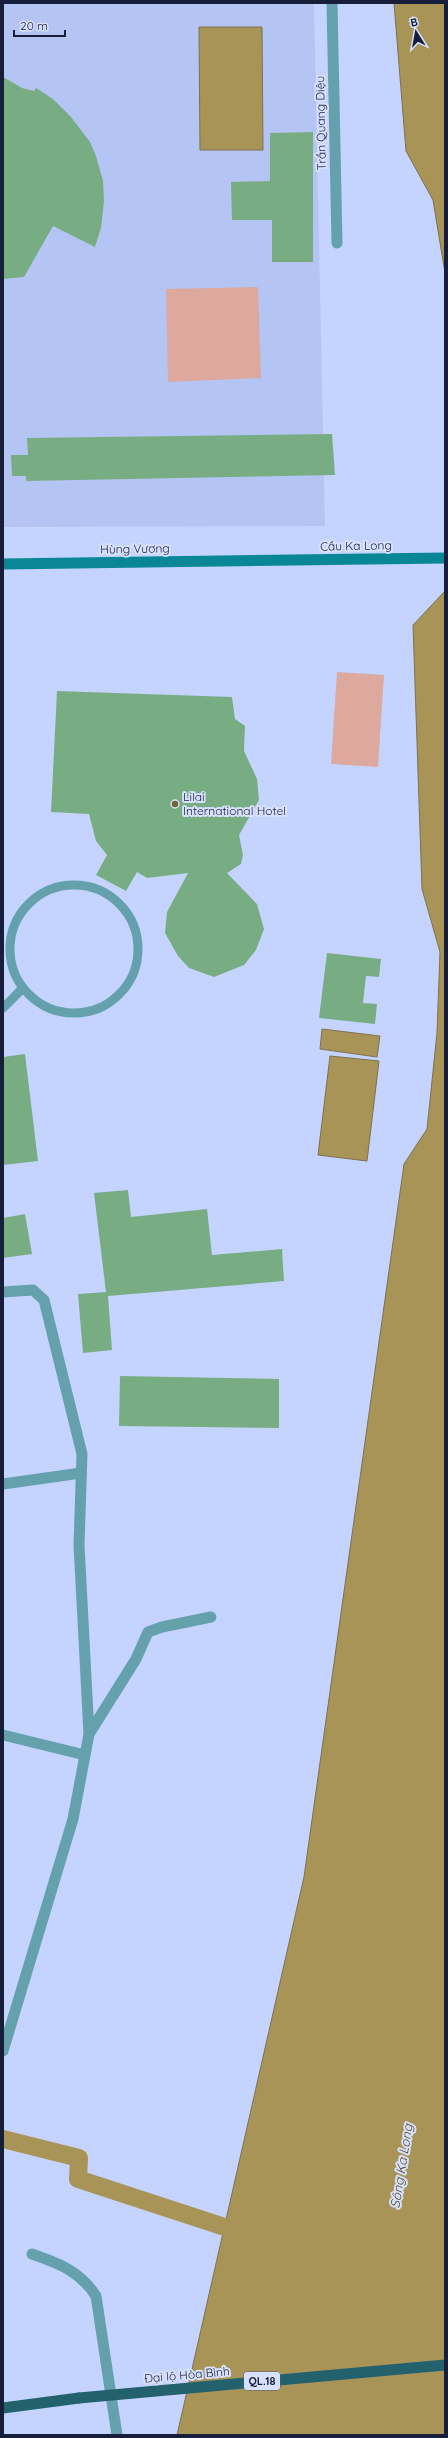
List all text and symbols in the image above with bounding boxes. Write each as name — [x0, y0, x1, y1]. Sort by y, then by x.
scale bar — [14, 12, 65, 38]
north arrow — [396, 12, 436, 52]
text: B — [409, 15, 419, 30]
text: 20 m — [20, 18, 48, 33]
street label: Trần Quang Diệu — [312, 76, 329, 170]
street label: Cầu Ka Long — [320, 537, 392, 554]
street label: Hùng Vương — [100, 540, 170, 557]
place label: Lilai International Hotel — [183, 789, 286, 818]
marker: Lilai International Hotel — [170, 799, 180, 809]
water label: Sông Ka Long — [386, 2122, 416, 2209]
street label: Đại lộ Hòa Bình — [144, 2363, 230, 2386]
road number: QL.18 — [244, 2372, 280, 2390]

